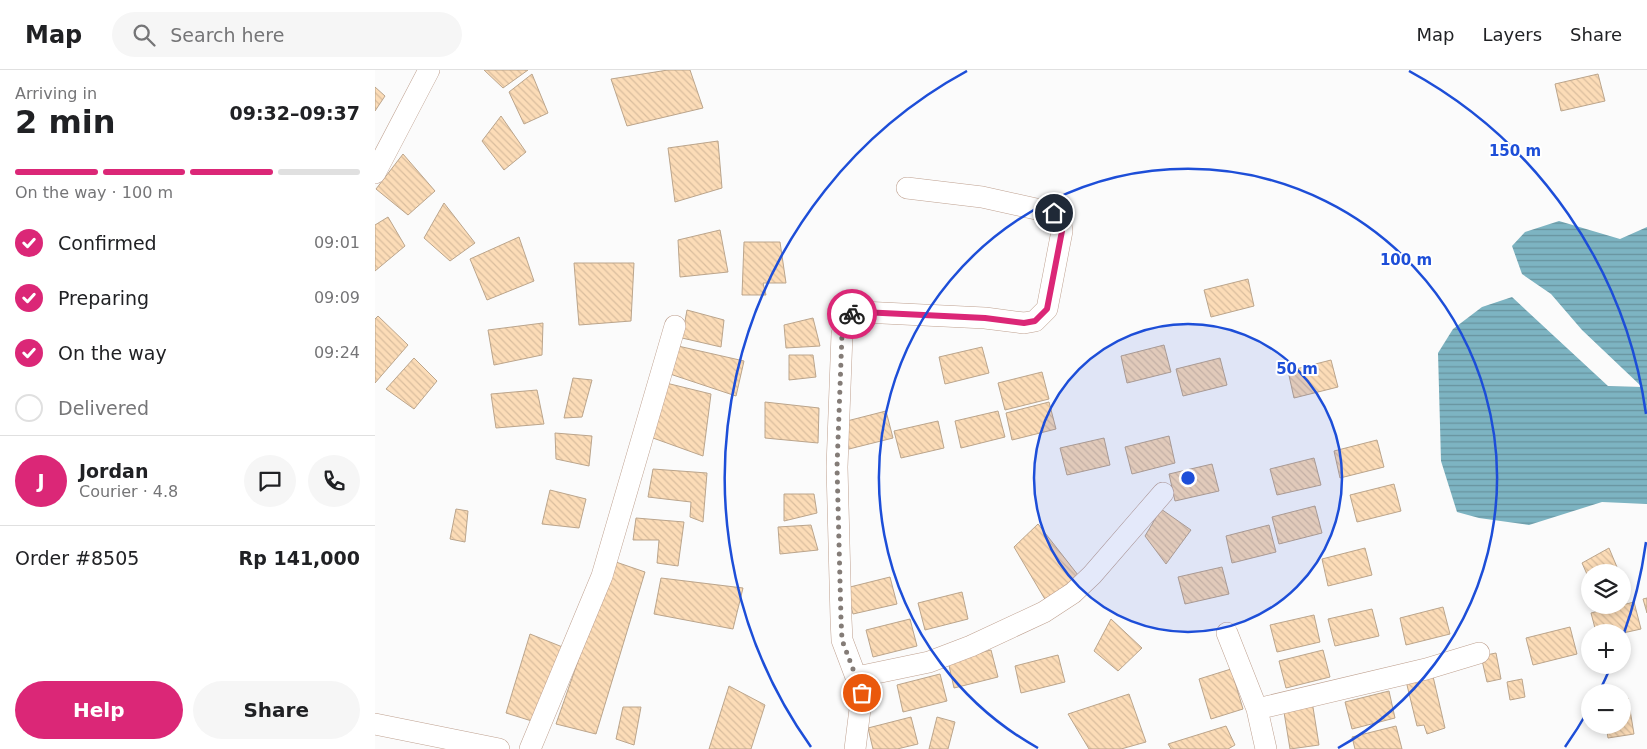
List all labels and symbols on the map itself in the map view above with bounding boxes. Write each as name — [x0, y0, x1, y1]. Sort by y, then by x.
text: 150 m — [1489, 142, 1541, 160]
pin — [1033, 192, 1075, 234]
text: 100 m — [1380, 251, 1432, 269]
courier — [827, 289, 877, 339]
text: 50 m — [1276, 360, 1318, 378]
centre of rings — [1179, 469, 1197, 487]
pin — [841, 672, 883, 714]

